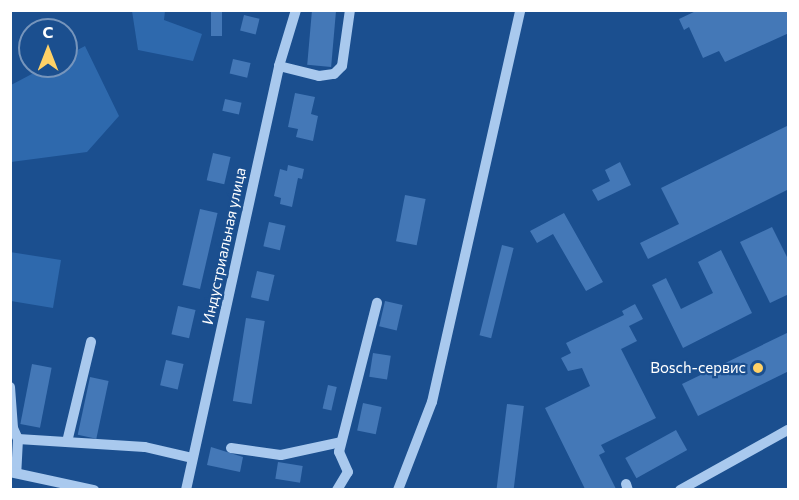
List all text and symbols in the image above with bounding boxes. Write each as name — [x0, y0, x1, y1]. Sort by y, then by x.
north arrow — [18, 18, 78, 78]
text: С — [43, 22, 53, 41]
street label: Индустриальная улица — [199, 166, 249, 326]
place label: Bosch-сервис — [650, 359, 746, 377]
marker: Bosch-сервис — [751, 361, 765, 375]

